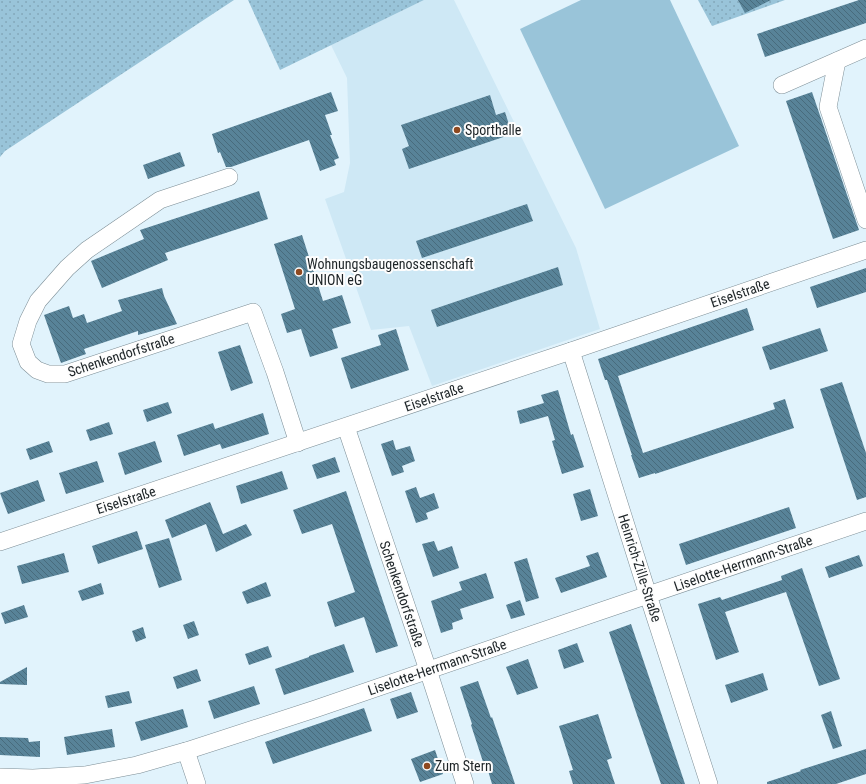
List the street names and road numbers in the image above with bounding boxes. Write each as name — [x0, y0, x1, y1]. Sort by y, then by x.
street label: Eiselstraße — [708, 275, 772, 311]
street label: Schenkendorfstraße — [66, 330, 177, 380]
street label: Eiselstraße — [402, 379, 466, 415]
street label: Eiselstraße — [94, 483, 158, 517]
street label: Heinrich-Zille-Straße — [615, 512, 665, 624]
street label: Liselotte-Herrmann-Straße — [672, 532, 815, 594]
street label: Schenkendorfstraße — [376, 539, 428, 650]
street label: Liselotte-Herrmann-Straße — [366, 636, 509, 698]

